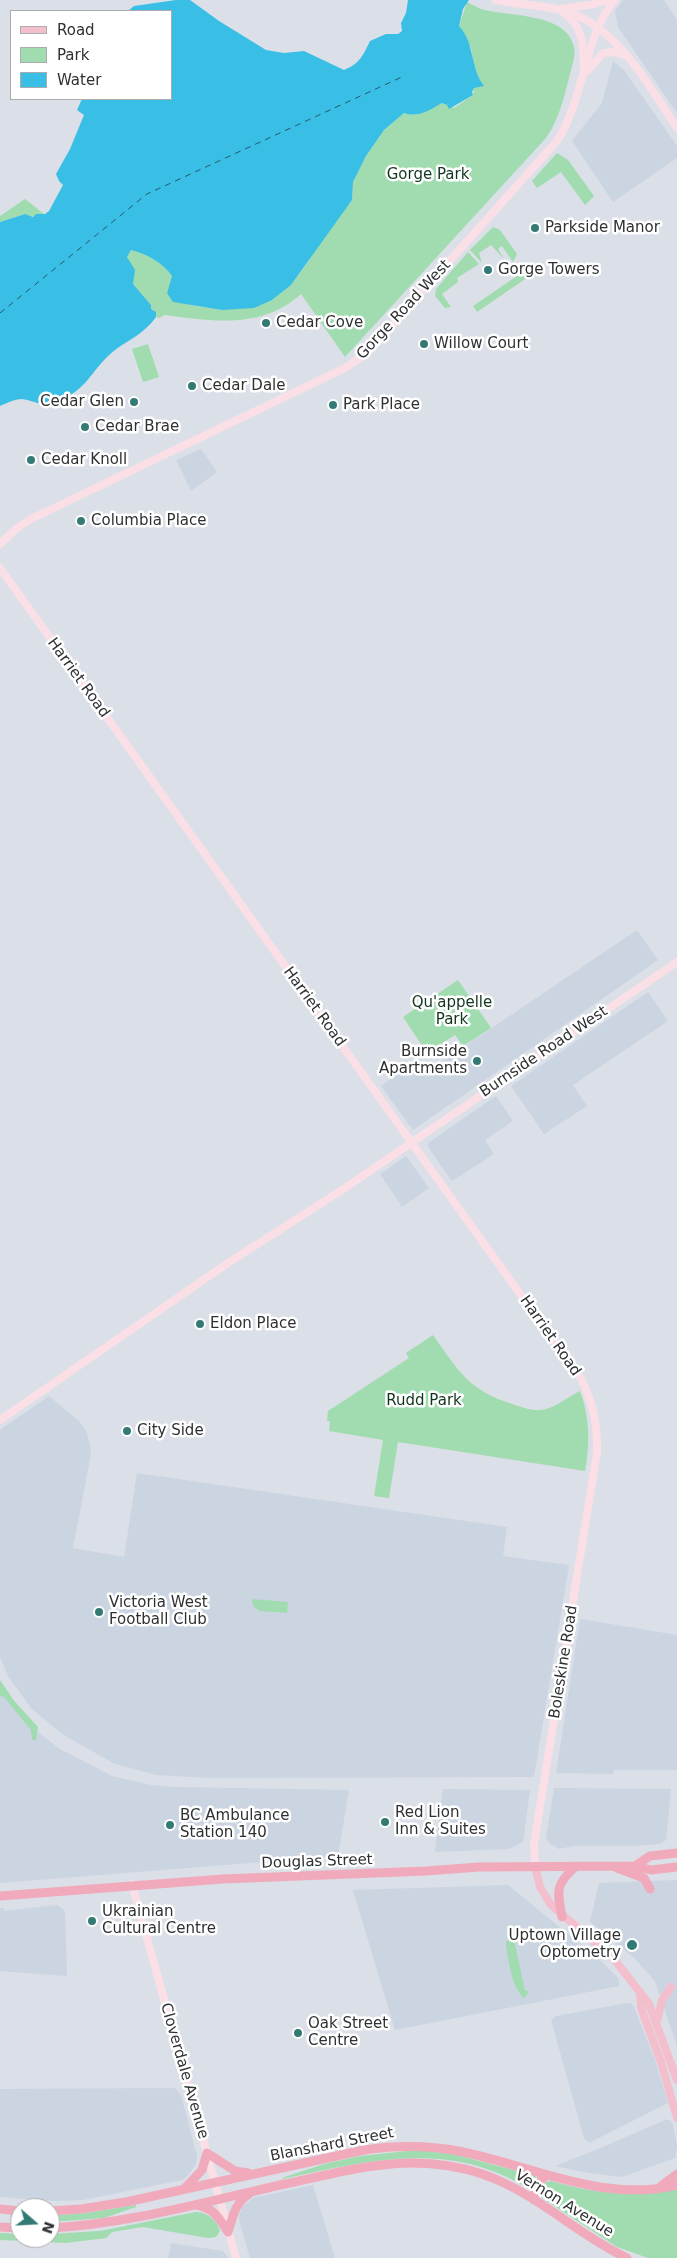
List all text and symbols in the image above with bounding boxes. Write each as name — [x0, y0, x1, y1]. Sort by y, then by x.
legend — [10, 10, 172, 100]
text: Road — [57, 21, 95, 39]
text: Park — [57, 46, 89, 64]
text: Water — [57, 71, 101, 89]
park label: Gorge Park — [387, 166, 469, 184]
place label: Parkside Manor — [545, 219, 660, 237]
marker: Parkside Manor — [529, 222, 541, 234]
street label: Gorge Road West — [353, 257, 455, 363]
place label: Gorge Towers — [498, 261, 599, 279]
marker: Gorge Towers — [482, 264, 494, 276]
place label: Cedar Cove — [276, 314, 363, 332]
marker: Cedar Cove — [260, 317, 272, 329]
place label: Willow Court — [434, 335, 528, 353]
marker: Willow Court — [418, 338, 430, 350]
place label: Cedar Dale — [202, 377, 285, 395]
marker: Cedar Dale — [186, 380, 198, 392]
place label: Cedar Glen — [40, 393, 124, 411]
marker: Cedar Glen — [128, 396, 140, 408]
place label: Park Place — [343, 396, 420, 414]
marker: Park Place — [327, 399, 339, 411]
place label: Cedar Brae — [95, 418, 179, 436]
marker: Cedar Brae — [79, 421, 91, 433]
place label: Cedar Knoll — [41, 451, 127, 469]
marker: Cedar Knoll — [25, 454, 37, 466]
place label: Columbia Place — [91, 512, 206, 530]
marker: Columbia Place — [75, 515, 87, 527]
street label: Harriet Road — [43, 635, 113, 721]
street label: Harriet Road — [279, 964, 349, 1050]
park label: Qu'appelle Park — [412, 994, 492, 1029]
street label: Burnside Road West — [477, 1003, 611, 1101]
place label: Burnside Apartments — [379, 1043, 467, 1078]
marker: Burnside Apartments — [471, 1055, 483, 1067]
street label: Harriet Road — [516, 1292, 584, 1380]
place label: Eldon Place — [210, 1315, 296, 1333]
marker: Eldon Place — [194, 1318, 206, 1330]
park label: Rudd Park — [386, 1392, 462, 1410]
place label: City Side — [137, 1422, 204, 1440]
marker: City Side — [121, 1425, 133, 1437]
place label: Victoria West Football Club — [109, 1594, 208, 1629]
street label: Boleskine Road — [546, 1604, 582, 1720]
marker: Victoria West Football Club — [93, 1606, 105, 1618]
place label: Red Lion Inn & Suites — [395, 1804, 486, 1839]
place label: BC Ambulance Station 140 — [180, 1807, 290, 1842]
marker: Red Lion Inn & Suites — [379, 1816, 391, 1828]
marker: BC Ambulance Station 140 — [164, 1819, 176, 1831]
street label: Douglas Street — [261, 1851, 373, 1873]
place label: Ukrainian Cultural Centre — [102, 1903, 216, 1938]
marker: Ukrainian Cultural Centre — [86, 1915, 98, 1927]
place label: Uptown Village Optometry — [509, 1927, 621, 1962]
marker: Uptown Village Optometry — [625, 1938, 639, 1952]
street label: Cloverdale Avenue — [156, 2001, 212, 2141]
place label: Oak Street Centre — [308, 2015, 388, 2050]
marker: Oak Street Centre — [292, 2027, 304, 2039]
street label: Blanshard Street — [269, 2124, 395, 2166]
street label: Vernon Avenue — [511, 2166, 617, 2242]
north arrow — [10, 2198, 60, 2248]
text: N — [39, 2219, 58, 2236]

